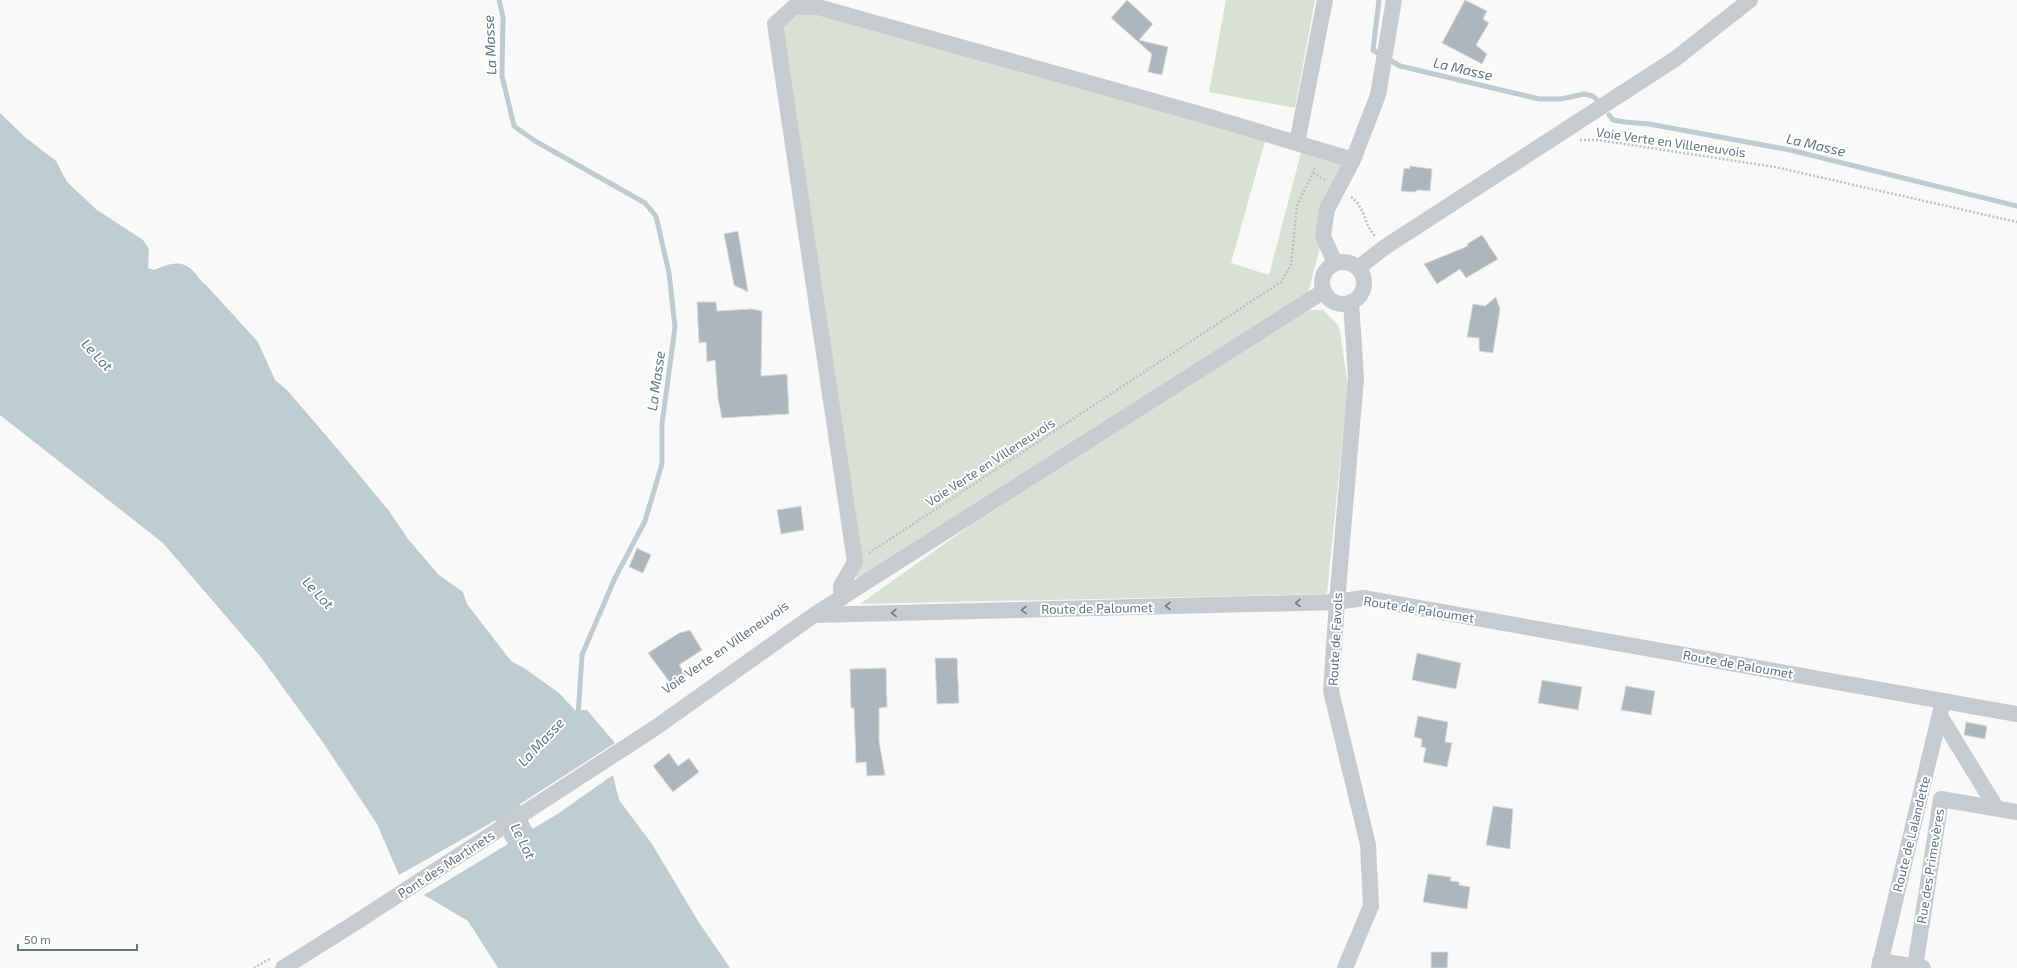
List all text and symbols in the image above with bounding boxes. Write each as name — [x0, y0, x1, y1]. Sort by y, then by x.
water label: La Masse — [479, 14, 500, 76]
water label: La Masse — [1432, 53, 1495, 84]
street label: Voie Verte en Villeneuvois — [1595, 124, 1747, 160]
water label: La Masse — [1785, 129, 1848, 160]
water label: Le Lot — [78, 335, 117, 375]
water label: La Masse — [643, 349, 668, 412]
street label: Voie Verte en Villeneuvois — [922, 414, 1058, 510]
water label: Le Lot — [299, 573, 338, 613]
street label: Route de Favols — [1325, 592, 1345, 686]
street label: Route de Paloumet — [1363, 592, 1475, 626]
street label: Voie Verte en Villeneuvois — [659, 597, 791, 697]
one-way arrow — [1295, 598, 1301, 607]
street label: Route de Paloumet — [1041, 599, 1153, 617]
one-way arrow — [1165, 602, 1171, 610]
one-way arrow — [1021, 605, 1027, 614]
one-way arrow — [891, 609, 897, 617]
street label: Route de Paloumet — [1682, 646, 1794, 682]
water label: La Masse — [514, 713, 568, 769]
street label: Route de Lalandette — [1889, 775, 1933, 893]
street label: Rue des Primevères — [1913, 807, 1947, 925]
water label: Le Lot — [507, 820, 540, 862]
street label: Pont des Martinets — [395, 827, 497, 901]
scale bar — [18, 926, 137, 952]
text: 50 m — [24, 932, 51, 946]

